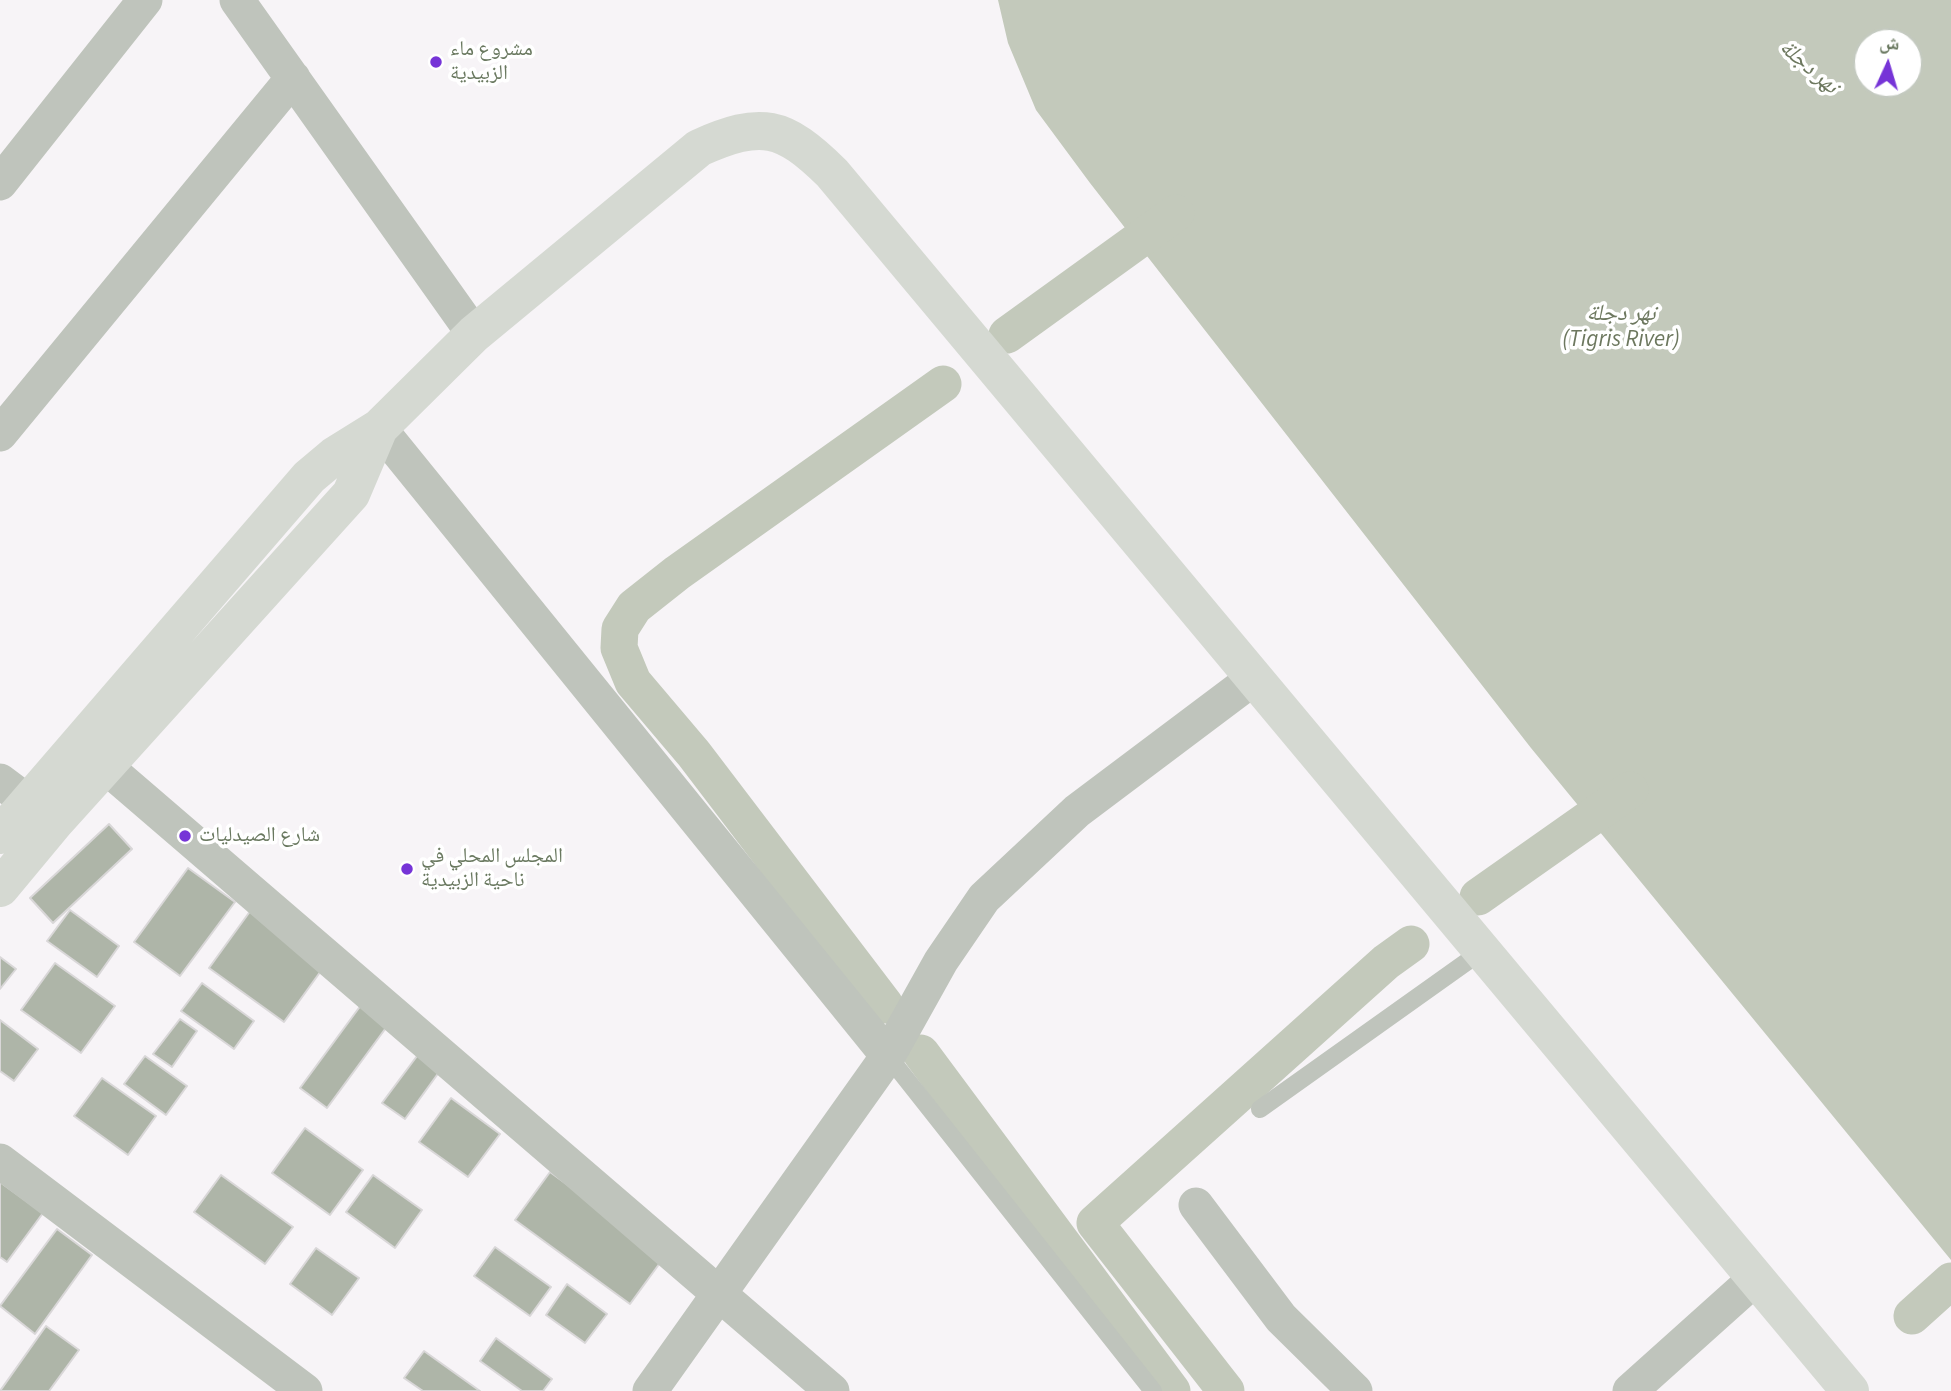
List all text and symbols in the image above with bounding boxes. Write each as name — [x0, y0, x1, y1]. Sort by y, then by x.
north arrow — [1853, 28, 1923, 98]
text: ش — [1878, 29, 1900, 58]
water label: نهر دجلة — [1773, 35, 1843, 101]
place label: مشروع ماء الزبيدية — [450, 37, 533, 87]
marker: مشروع ماء الزبيدية — [428, 54, 444, 70]
water label: نهر دجلة (Tigris River) — [1562, 301, 1680, 355]
place label: شارع الصيدليات — [199, 823, 320, 849]
marker: شارع الصيدليات — [177, 828, 193, 844]
place label: المجلس المحلي في ناحية الزبيدية — [421, 844, 563, 894]
marker: المجلس المحلي في ناحية الزبيدية — [399, 861, 415, 877]

